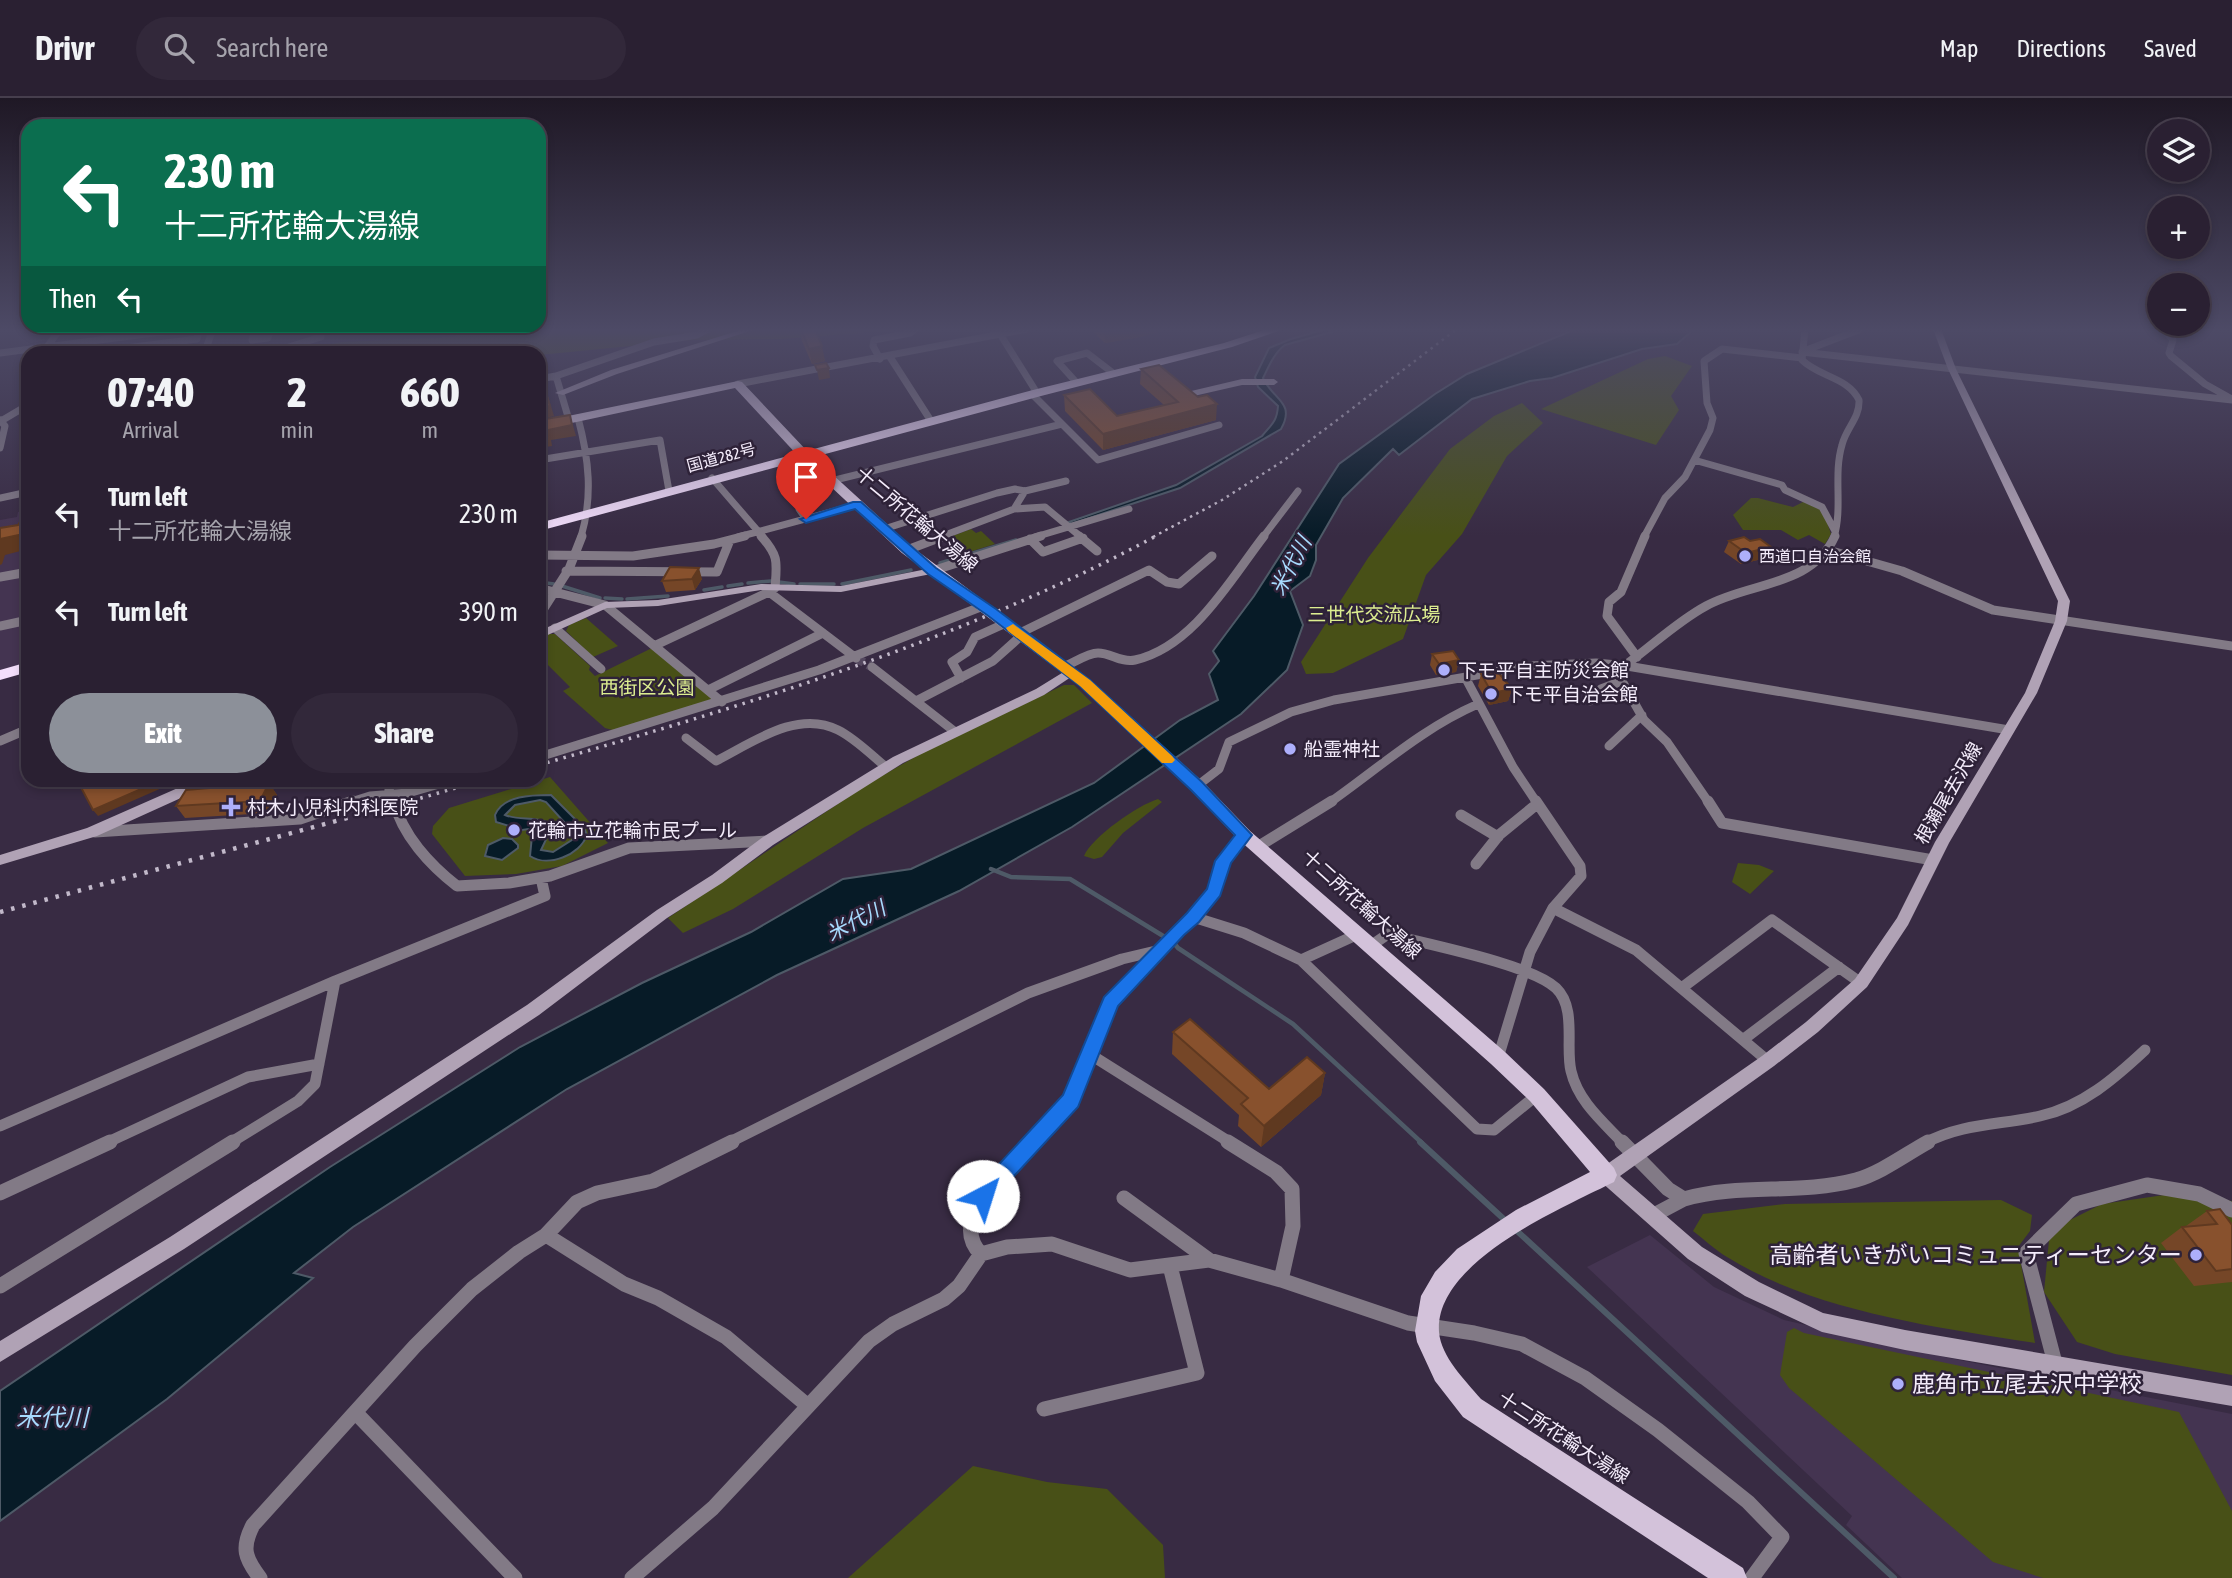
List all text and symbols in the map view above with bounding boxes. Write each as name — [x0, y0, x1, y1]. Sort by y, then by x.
search box — [136, 17, 626, 80]
text: Drivr — [35, 29, 94, 67]
icon: search — [160, 29, 198, 67]
text: Search here — [216, 33, 328, 63]
text: Map — [1940, 35, 1978, 62]
text: Directions — [2016, 35, 2106, 62]
text: Saved — [2144, 35, 2197, 62]
map controls — [2147, 119, 2210, 336]
button: layers — [2147, 119, 2210, 182]
text: 230 m — [164, 142, 275, 198]
icon: left — [49, 147, 140, 238]
button: + — [2147, 196, 2210, 259]
text: 十二所花輪大湯線 — [164, 207, 420, 244]
button: − — [2147, 273, 2210, 336]
icon: left — [111, 280, 149, 318]
text: Then — [49, 284, 97, 314]
text: 07:40 — [108, 368, 194, 416]
text: 2 — [287, 368, 307, 416]
text: 660 — [400, 368, 459, 416]
text: Arrival — [123, 417, 179, 443]
text: min — [281, 417, 314, 443]
text: m — [422, 417, 438, 443]
street label: 国道282号 — [685, 439, 757, 475]
pin — [776, 447, 836, 519]
icon: arrive — [787, 458, 825, 496]
street label: 十二所花輪大湯線 — [852, 462, 982, 576]
text: Turn left — [108, 482, 188, 512]
icon: left — [49, 495, 87, 533]
text: 230 m — [459, 499, 518, 529]
text: 十二所花輪大湯線 — [108, 518, 292, 544]
water label: 米代川 — [1265, 530, 1316, 599]
place label: 西道口自治会館 — [1759, 547, 1871, 565]
marker: 西道口自治会館 — [1737, 548, 1753, 564]
icon: left — [49, 593, 87, 631]
text: Turn left — [108, 597, 188, 627]
text: 390 m — [459, 597, 518, 627]
park label: 三世代交流広場 — [1307, 603, 1441, 625]
place label: 下モ平自主防災会館 — [1458, 659, 1629, 681]
marker: 下モ平自主防災会館 — [1436, 662, 1452, 678]
park label: 西街区公園 — [599, 676, 695, 698]
place label: 下モ平自治会館 — [1505, 683, 1638, 705]
marker: 下モ平自治会館 — [1483, 686, 1499, 702]
button: Exit — [49, 693, 277, 773]
button: Share — [291, 693, 518, 773]
place label: 船霊神社 — [1304, 738, 1380, 760]
street label: 根瀬尾去沢線 — [1910, 738, 1986, 848]
marker: 船霊神社 — [1282, 741, 1298, 757]
place label: 村木小児科内科医院 — [247, 796, 418, 818]
marker: 村木小児科内科医院 — [221, 797, 241, 817]
place label: 花輪市立花輪市民プール — [528, 819, 737, 841]
marker: 花輪市立花輪市民プール — [506, 822, 522, 838]
street label: 十二所花輪大湯線 — [1298, 845, 1426, 963]
water label: 米代川 — [822, 894, 891, 945]
position arrow — [946, 1159, 1020, 1233]
place label: 高齢者いきがいコミュニティーセンター — [1769, 1242, 2182, 1268]
marker: 高齢者いきがいコミュニティーセンター — [2188, 1247, 2204, 1263]
place label: 鹿角市立尾去沢中学校 — [1912, 1371, 2142, 1397]
marker: 鹿角市立尾去沢中学校 — [1890, 1376, 1906, 1392]
street label: 十二所花輪大湯線 — [1494, 1386, 1634, 1488]
water label: 米代川 — [16, 1404, 91, 1431]

